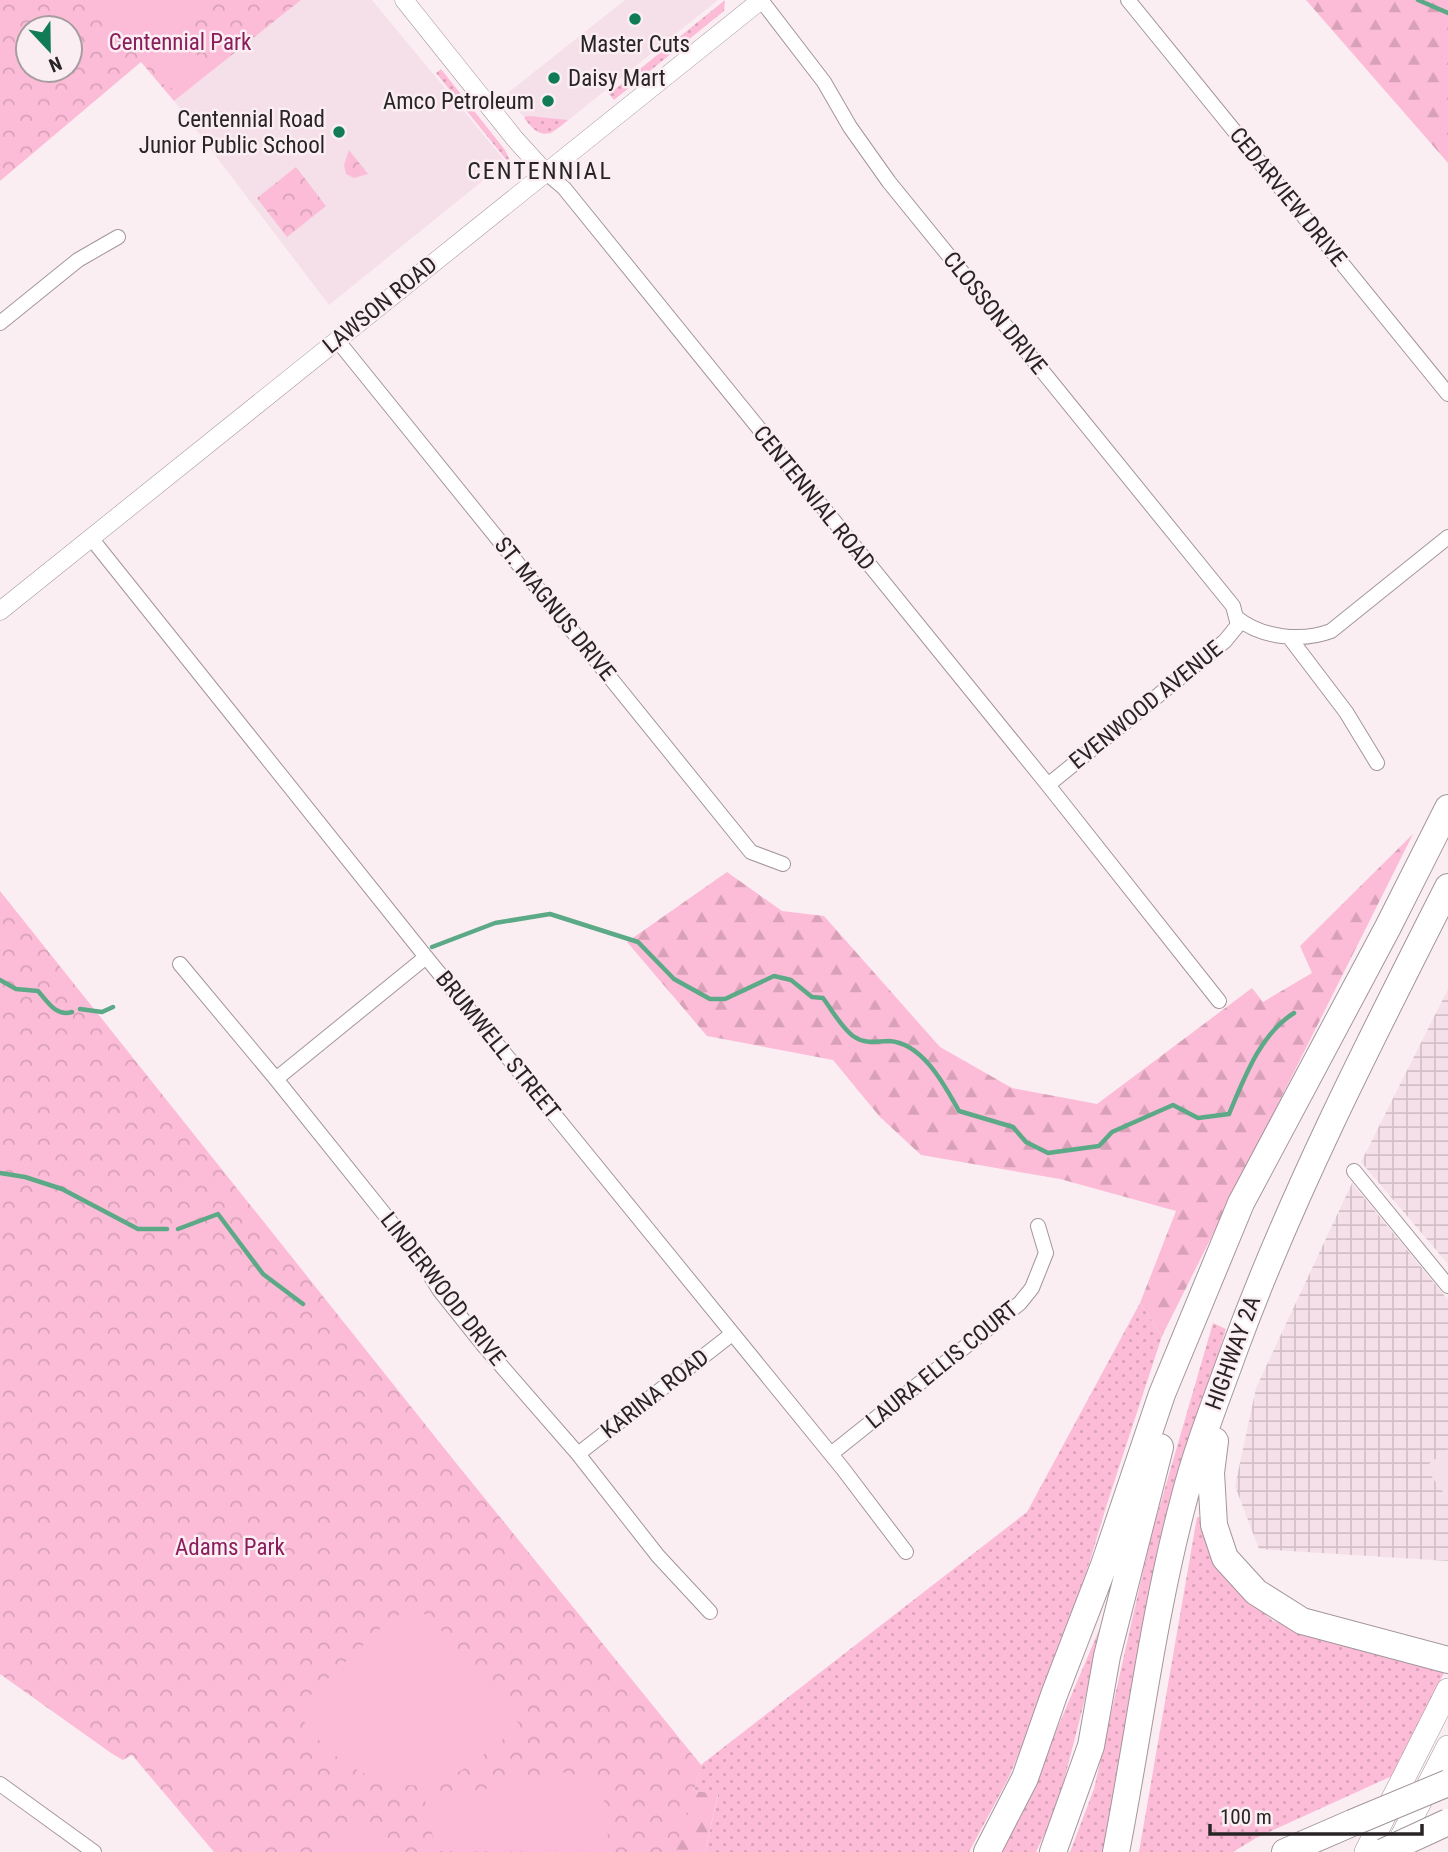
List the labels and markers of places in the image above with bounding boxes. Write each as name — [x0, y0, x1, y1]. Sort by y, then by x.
marker: Master Cuts — [627, 11, 643, 27]
place label: Master Cuts — [580, 31, 690, 58]
place label: Daisy Mart — [568, 65, 666, 92]
marker: Daisy Mart — [546, 70, 562, 86]
place label: Amco Petroleum — [383, 88, 534, 115]
marker: Amco Petroleum — [540, 93, 556, 109]
place label: Centennial Road Junior Public School — [139, 106, 325, 159]
marker: Centennial Road Junior Public School — [331, 124, 347, 140]

